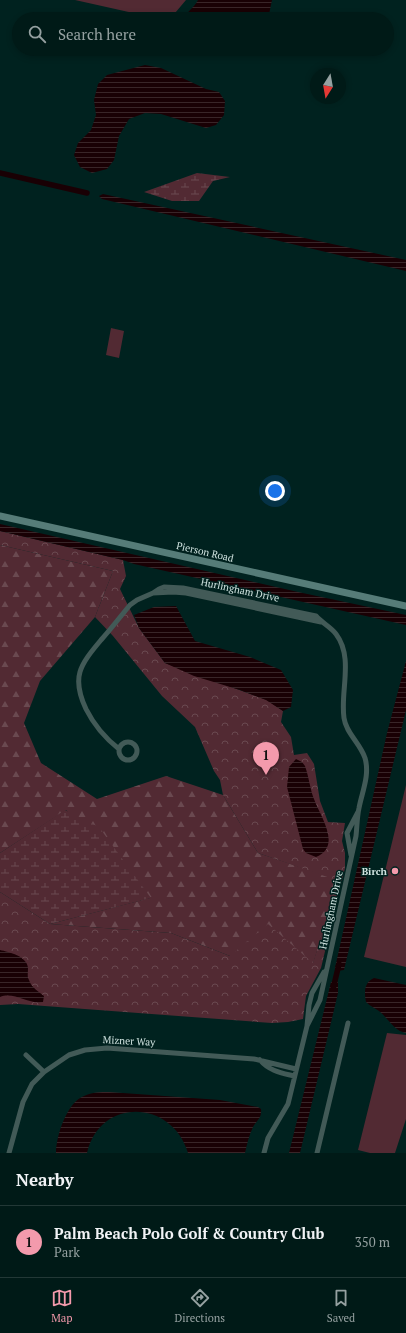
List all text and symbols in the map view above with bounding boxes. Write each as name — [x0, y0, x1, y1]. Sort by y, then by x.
search box — [12, 12, 394, 56]
icon: search — [26, 23, 48, 45]
text: Search here — [58, 24, 136, 44]
north arrow — [310, 68, 346, 104]
your location — [265, 481, 285, 501]
street label: Pierson Road — [175, 539, 235, 565]
street label: Hurlingham Drive — [200, 575, 280, 605]
pin: 1 — [253, 742, 279, 775]
place label: Birch — [362, 865, 388, 878]
marker: Birch — [390, 866, 400, 876]
street label: Hurlingham Drive — [316, 870, 346, 950]
street label: Mizner Way — [102, 1033, 157, 1049]
text: Nearby — [16, 1168, 74, 1191]
text: Palm Beach Polo Golf & Country Club — [54, 1223, 324, 1243]
text: 1 — [25, 1233, 33, 1251]
text: 350 m — [355, 1233, 390, 1251]
text: Park — [54, 1243, 80, 1261]
tab: Map — [51, 1287, 73, 1325]
tab: Directions — [174, 1287, 225, 1325]
tab: Saved — [327, 1287, 355, 1325]

